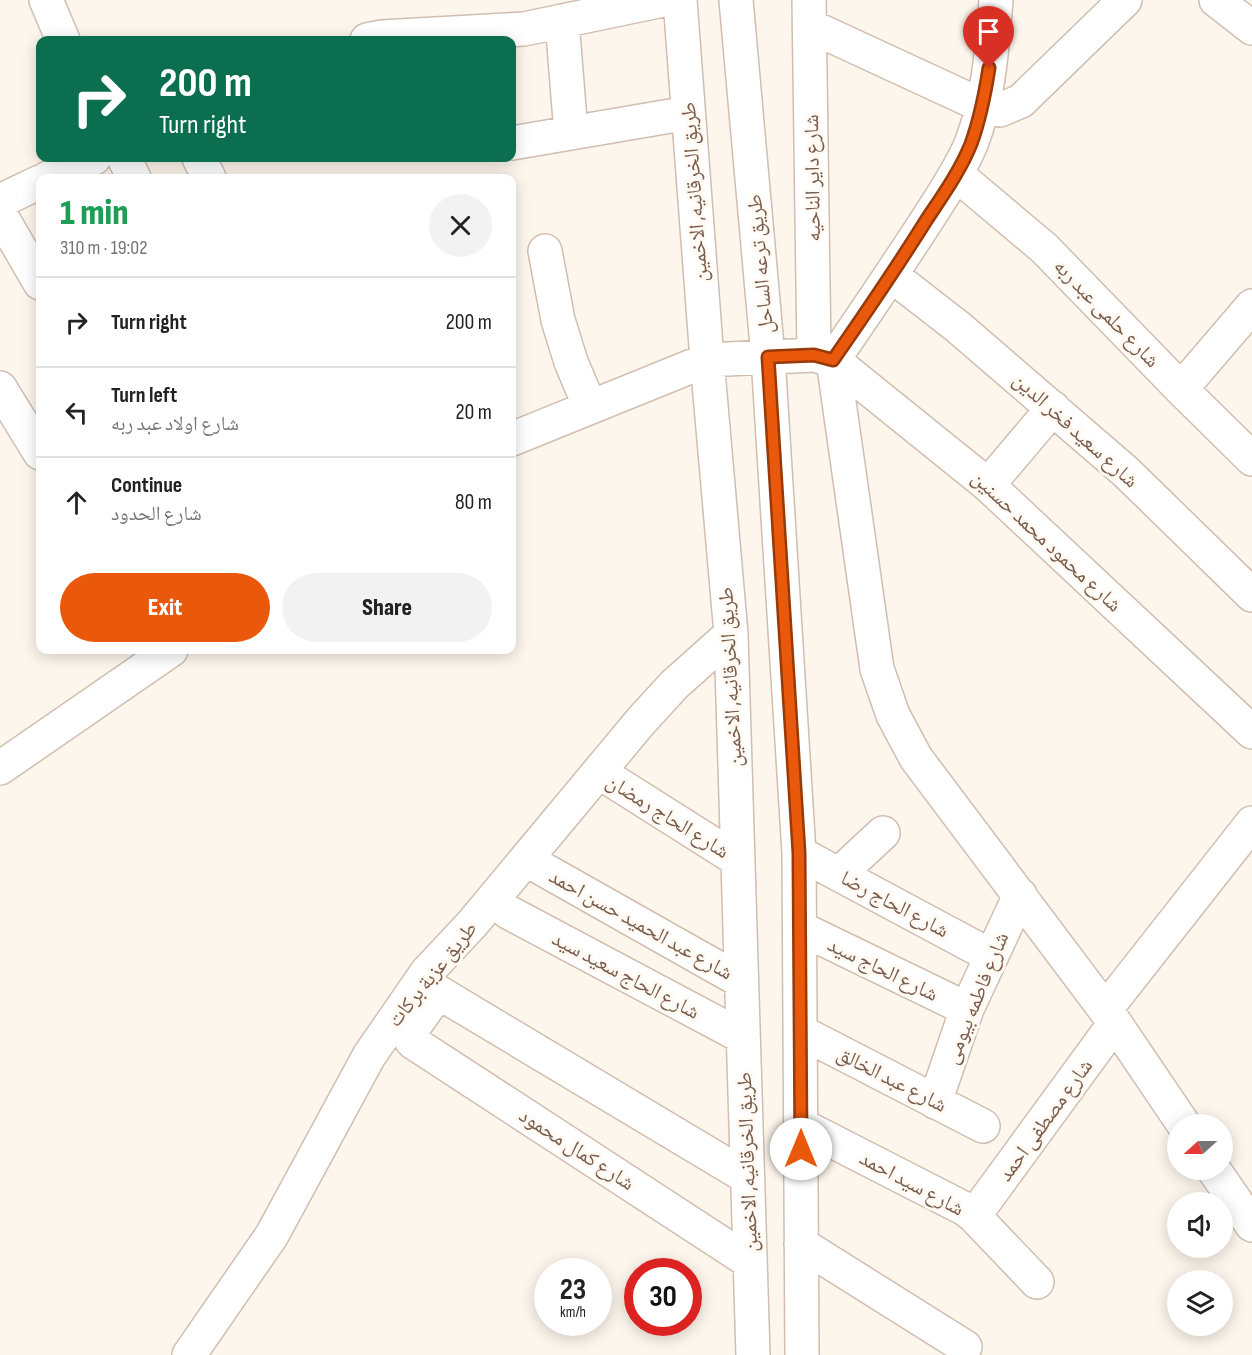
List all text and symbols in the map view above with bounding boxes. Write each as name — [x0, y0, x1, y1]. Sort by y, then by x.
pin — [963, 6, 1014, 68]
icon: arrive — [972, 15, 1005, 48]
text: 200 m — [159, 58, 252, 109]
icon: right — [60, 60, 138, 138]
street label: طريق الخرقانيه, الاخمين — [676, 101, 713, 283]
text: Turn right — [159, 109, 246, 141]
street label: شارع داير الناحيه — [799, 114, 826, 242]
text: 1 min — [60, 192, 128, 235]
street label: طريق ترعه الساحل — [742, 193, 779, 335]
button: close — [429, 194, 492, 257]
text: 310 m · 19:02 — [60, 236, 147, 260]
street label: شارع حلمى عبد ربه — [1048, 254, 1165, 373]
icon: right — [60, 306, 93, 339]
text: Turn right — [111, 309, 187, 336]
text: 200 m — [446, 309, 492, 336]
street label: شارع سعيد فخر الدين — [1008, 367, 1144, 493]
text: Turn left — [111, 382, 177, 409]
icon: left — [60, 396, 93, 429]
text: 20 m — [456, 399, 492, 426]
text: شارع اولاد عبد ربه — [111, 412, 239, 436]
street label: شارع محمود محمد حسنين — [966, 465, 1127, 617]
text: Continue — [111, 472, 182, 499]
icon: ahead — [60, 486, 93, 519]
text: 80 m — [455, 489, 492, 516]
text: شارع الحدود — [111, 502, 202, 526]
button: Exit — [60, 573, 270, 642]
button: Share — [282, 573, 492, 642]
street label: طريق الخرقانيه, الاخمين — [713, 586, 748, 768]
street label: شارع الحاج رمضان — [602, 769, 734, 864]
street label: شارع عبد الحميد حسن احمد — [545, 864, 737, 985]
street label: شارع الحاج رضا — [837, 866, 953, 943]
street label: طريق عزبة بركات — [382, 916, 483, 1032]
street label: شارع الحاج سعيد سيد — [548, 926, 704, 1025]
street label: شارع فاطمه بيومى — [939, 929, 1014, 1068]
street label: شارع الحاج سيد — [823, 932, 942, 1007]
street label: شارع عبد الخالق — [833, 1041, 951, 1118]
street label: شارع مصطفى احمد — [993, 1054, 1098, 1186]
street label: طريق الخرقانيه, الاخمين — [732, 1071, 763, 1253]
street label: شارع كمال محمود — [514, 1103, 639, 1196]
north arrow — [1167, 1114, 1233, 1180]
map controls — [1167, 1114, 1233, 1336]
position arrow — [769, 1117, 833, 1181]
street label: شارع سيد احمد — [855, 1145, 968, 1221]
button: sound — [1167, 1192, 1233, 1258]
speed limit sign: 30 — [624, 1258, 702, 1336]
button: layers — [1167, 1270, 1233, 1336]
text: 23 — [560, 1272, 586, 1308]
text: km/h — [560, 1303, 586, 1322]

